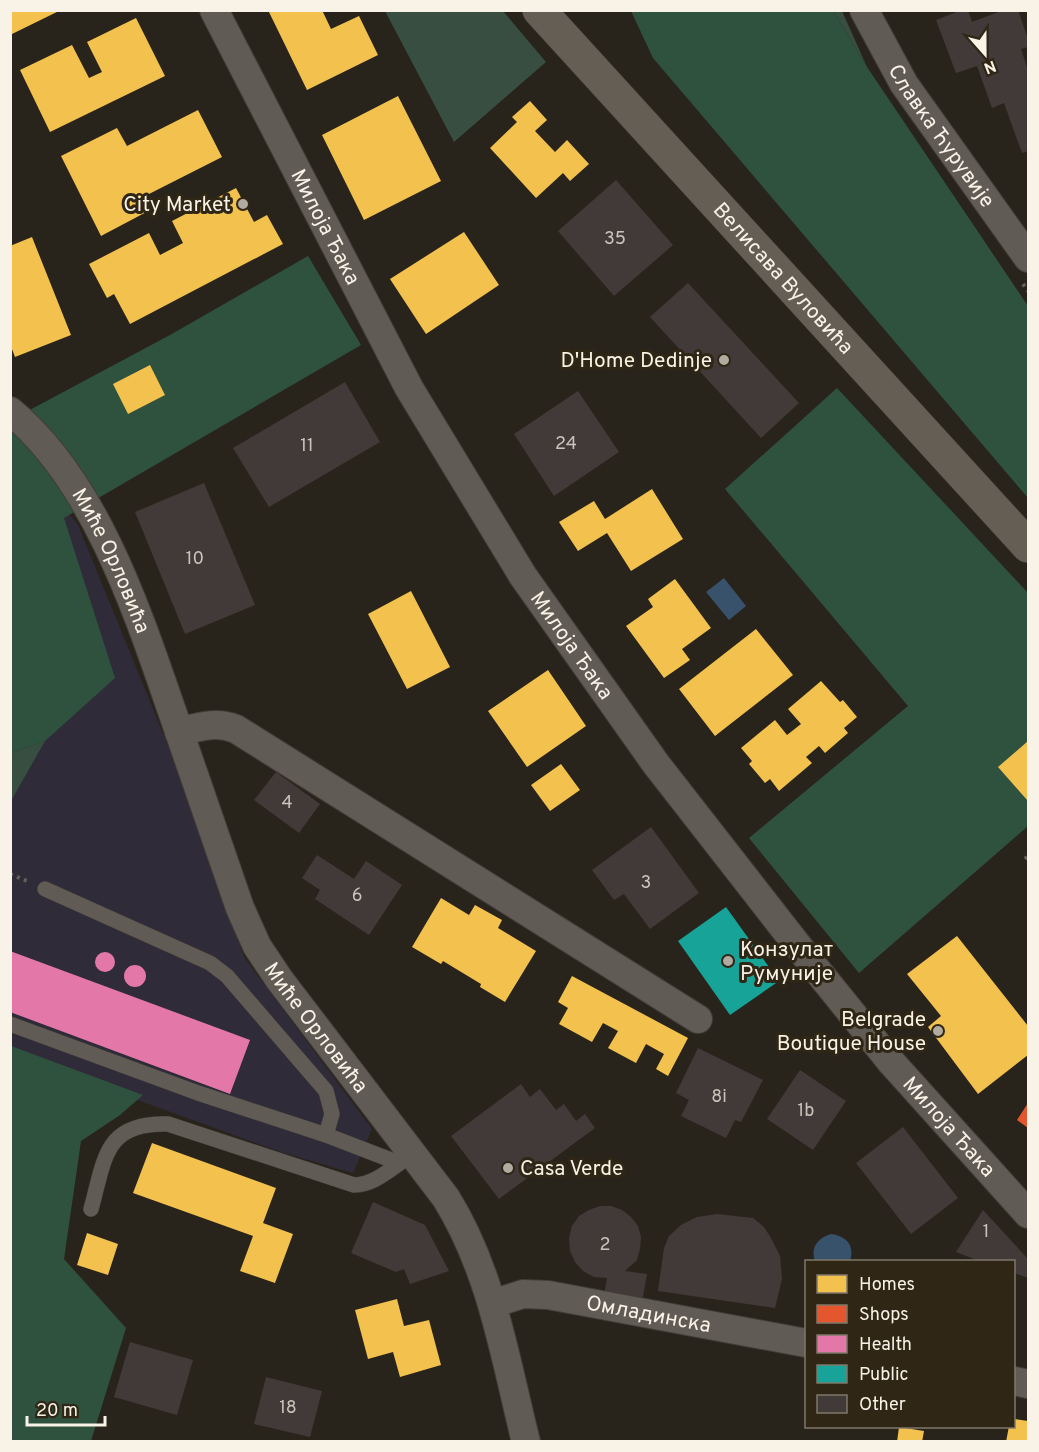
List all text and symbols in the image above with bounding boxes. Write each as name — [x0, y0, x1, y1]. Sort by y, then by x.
north arrow — [955, 24, 1015, 84]
text: N — [981, 55, 999, 78]
street label: Славка Ћурувије — [881, 60, 1000, 214]
street label: Милоја Ђака — [284, 165, 366, 290]
place label: City Market — [123, 192, 231, 219]
marker: City Market — [236, 197, 250, 211]
street label: Велисава Вуловића — [706, 197, 859, 361]
house number: 35 — [604, 228, 626, 251]
place label: D'Home Dedinje — [560, 348, 712, 375]
marker: D'Home Dedinje — [717, 353, 731, 367]
house number: 24 — [555, 433, 577, 456]
house number: 11 — [300, 435, 314, 458]
street label: Миће Орловића — [65, 484, 155, 637]
house number: 10 — [186, 548, 204, 571]
street label: Милоја Ђака — [523, 587, 618, 706]
house number: 4 — [281, 792, 293, 815]
house number: 3 — [641, 872, 651, 895]
house number: 6 — [352, 885, 362, 908]
place label: Конзулат Румуније — [740, 937, 833, 988]
marker: Конзулат Румуније — [721, 954, 735, 968]
street label: Миће Орловића — [257, 958, 373, 1099]
place label: Belgrade Boutique House — [777, 1007, 926, 1058]
marker: Belgrade Boutique House — [931, 1024, 945, 1038]
street label: Милоја Ђака — [896, 1072, 1001, 1184]
house number: 8i — [711, 1086, 727, 1109]
house number: 1b — [798, 1100, 814, 1123]
place label: Casa Verde — [520, 1156, 623, 1183]
marker: Casa Verde — [501, 1161, 515, 1175]
house number: 1 — [983, 1221, 989, 1244]
house number: 2 — [599, 1234, 611, 1257]
legend — [805, 1260, 1015, 1428]
text: Homes — [859, 1274, 915, 1297]
street label: Омладинска — [584, 1290, 713, 1340]
text: Shops — [859, 1304, 909, 1327]
text: Health — [859, 1334, 912, 1357]
text: Public — [859, 1364, 909, 1387]
scale bar — [27, 1389, 105, 1427]
text: Other — [859, 1394, 906, 1417]
house number: 18 — [279, 1397, 297, 1420]
text: 20 m — [36, 1400, 78, 1423]

